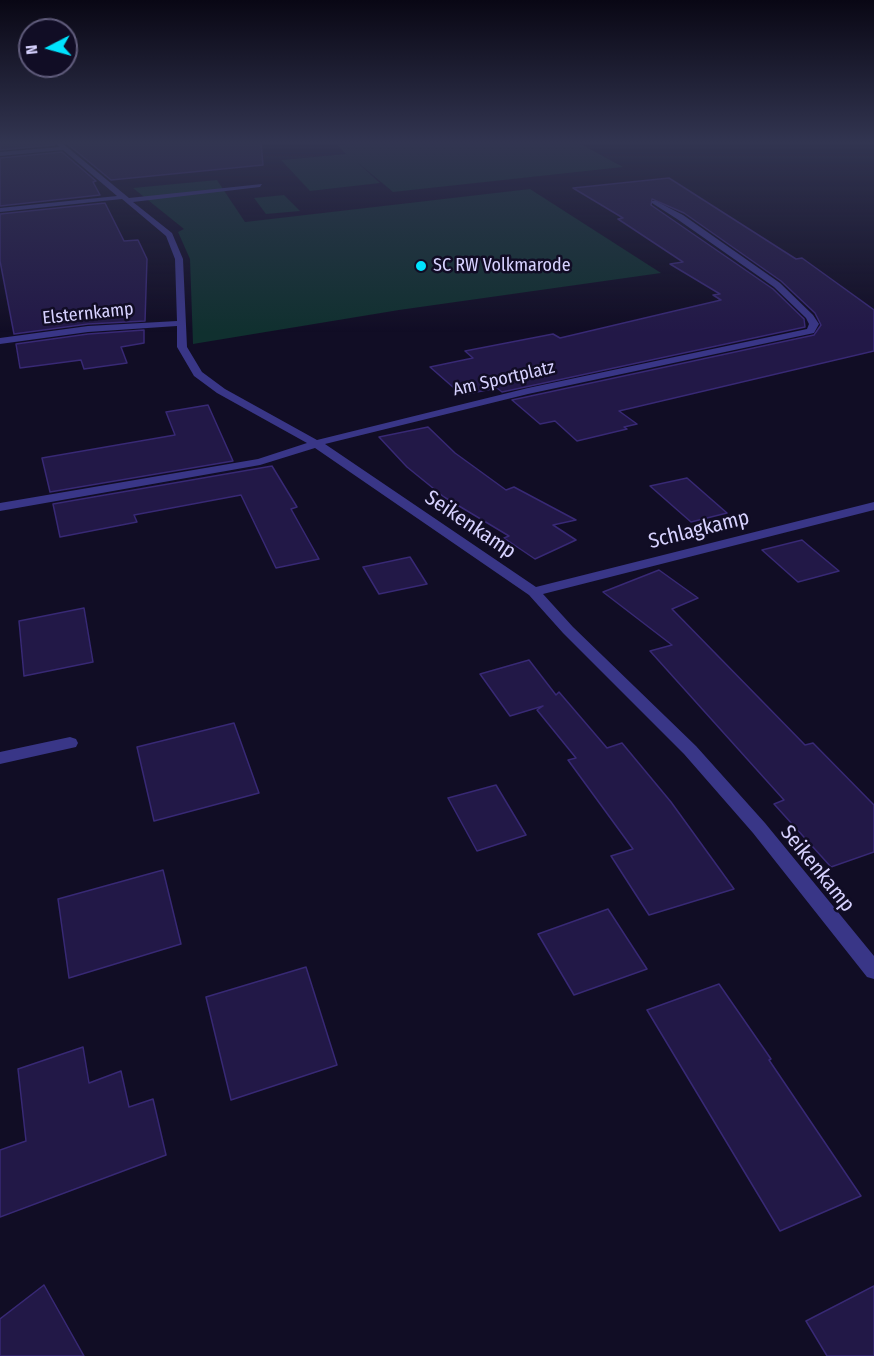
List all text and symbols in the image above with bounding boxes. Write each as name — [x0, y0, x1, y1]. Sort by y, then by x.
north arrow — [18, 18, 78, 78]
text: N — [22, 44, 42, 55]
place label: SC RW Volkmarode — [433, 255, 571, 277]
marker: SC RW Volkmarode — [414, 259, 428, 273]
street label: Elsternkamp — [41, 298, 135, 330]
street label: Am Sportplatz — [451, 357, 557, 401]
street label: Seikenkamp — [420, 485, 520, 565]
street label: Schlagkamp — [646, 505, 752, 555]
street label: Seikenkamp — [774, 821, 860, 917]

